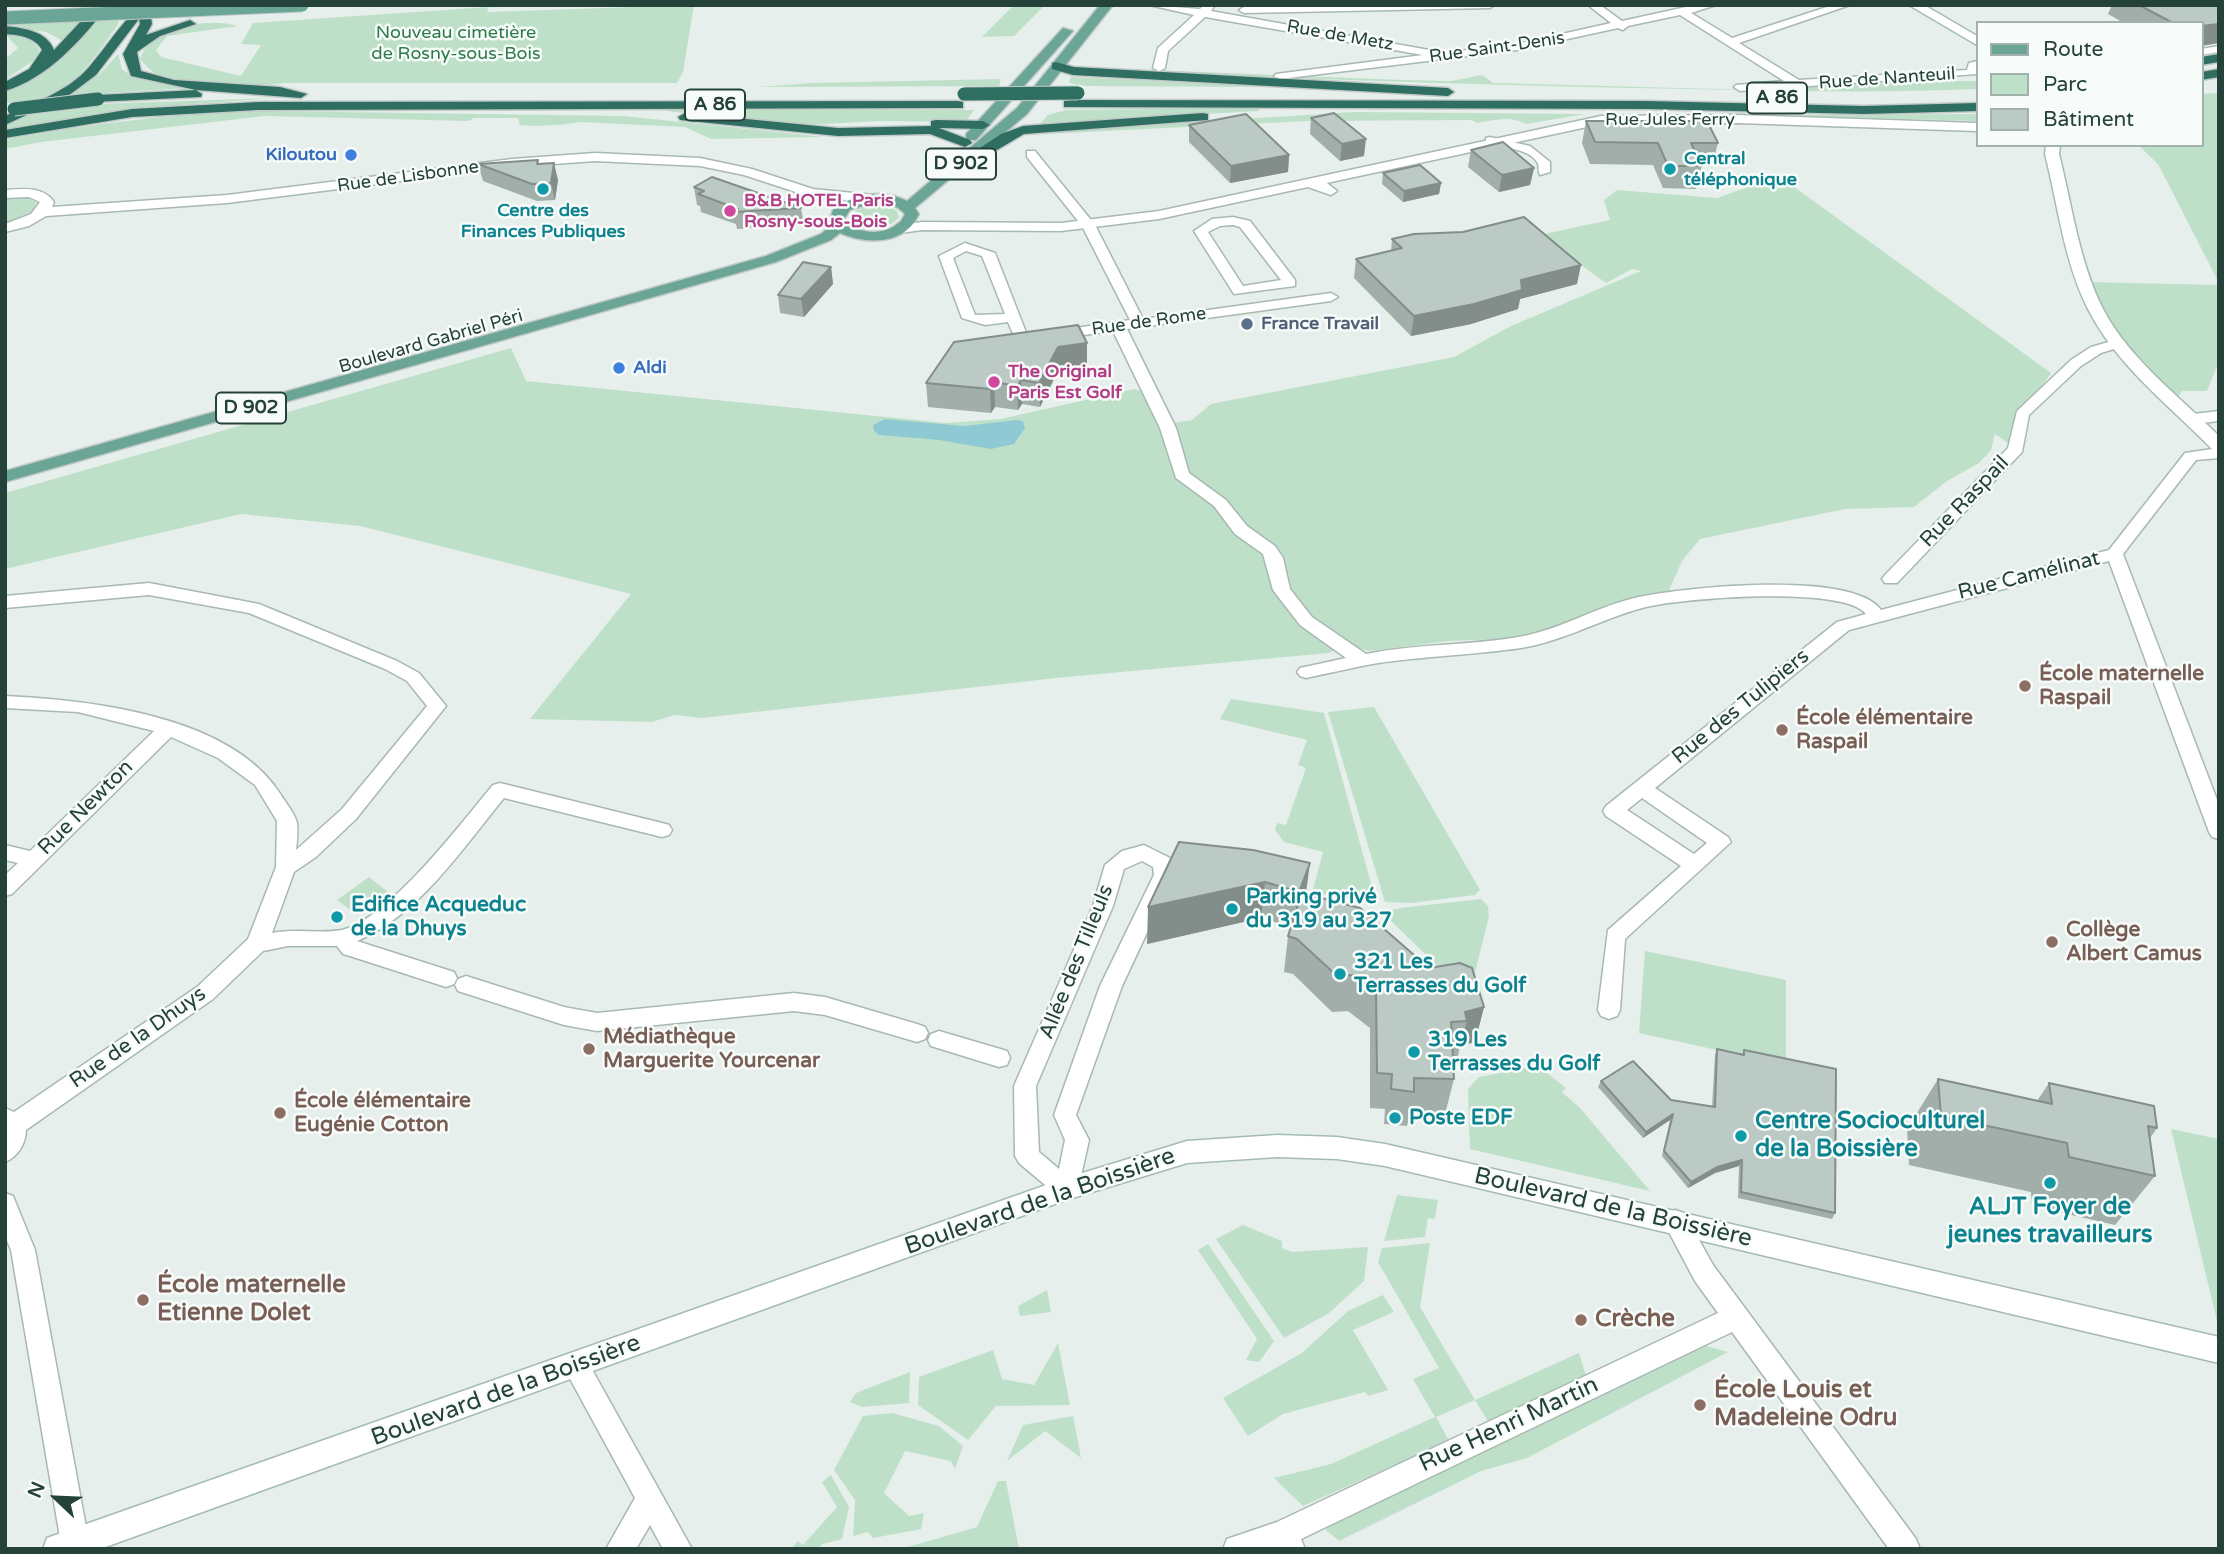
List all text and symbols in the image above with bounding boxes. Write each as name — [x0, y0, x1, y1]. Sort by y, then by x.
street label: Rue de Metz — [1285, 16, 1395, 56]
legend — [1976, 21, 2203, 147]
park label: Nouveau cimetière de Rosny-sous-Bois — [371, 22, 541, 64]
street label: Rue Saint-Denis — [1428, 28, 1566, 68]
text: Route — [2043, 37, 2103, 62]
street label: Rue de Nanteuil — [1818, 63, 1956, 95]
text: Parc — [2043, 72, 2087, 97]
road number: A 86 — [1747, 82, 1807, 114]
road number: A 86 — [685, 90, 745, 120]
text: Bâtiment — [2043, 107, 2134, 132]
street label: Rue Jules Ferry — [1605, 109, 1735, 131]
place label: Kiloutou — [265, 144, 337, 166]
marker: Kiloutou — [343, 147, 359, 163]
road number: D 902 — [926, 148, 996, 180]
place label: Central téléphonique — [1684, 148, 1797, 190]
street label: Rue de Lisbonne — [336, 156, 480, 198]
marker: Central téléphonique — [1662, 161, 1678, 177]
marker: Centre des Finances Publiques — [535, 181, 551, 197]
place label: B&B HOTEL Paris Rosny-sous-Bois — [744, 190, 894, 232]
place label: Centre des Finances Publiques — [461, 200, 625, 242]
marker: B&B HOTEL Paris Rosny-sous-Bois — [722, 203, 738, 219]
street label: Rue de Rome — [1090, 303, 1208, 341]
street label: Boulevard Gabriel Péri — [337, 305, 525, 379]
place label: France Travail — [1261, 313, 1379, 335]
marker: France Travail — [1239, 316, 1255, 332]
place label: Aldi — [633, 357, 667, 379]
marker: Aldi — [611, 360, 627, 376]
place label: The Original Paris Est Golf — [1008, 361, 1122, 404]
marker: The Original Paris Est Golf — [986, 374, 1002, 390]
road number: D 902 — [216, 392, 286, 424]
street label: Rue Raspail — [1915, 451, 2015, 553]
street label: Rue Camélinat — [1955, 546, 2103, 606]
street label: Rue des Tulipiers — [1667, 644, 1815, 770]
place label: École maternelle Raspail — [2039, 661, 2204, 711]
marker: École maternelle Raspail — [2017, 678, 2033, 694]
place label: École élémentaire Raspail — [1796, 705, 1973, 755]
marker: École élémentaire Raspail — [1774, 722, 1790, 738]
street label: Rue Newton — [33, 755, 139, 861]
street label: Allée des Tilleuls — [1035, 881, 1119, 1043]
place label: Parking privé du 319 au 327 — [1246, 884, 1392, 934]
place label: Edifice Acqueduc de la Dhuys — [351, 892, 526, 942]
marker: Parking privé du 319 au 327 — [1224, 901, 1240, 917]
marker: Edifice Acqueduc de la Dhuys — [329, 909, 345, 925]
place label: Collège Albert Camus — [2066, 917, 2202, 967]
marker: Collège Albert Camus — [2044, 934, 2060, 950]
place label: 321 Les Terrasses du Golf — [1354, 949, 1526, 999]
marker: 321 Les Terrasses du Golf — [1332, 966, 1348, 982]
street label: Rue de la Dhuys — [65, 982, 211, 1094]
place label: Médiathèque Marguerite Yourcenar — [603, 1024, 820, 1074]
place label: 319 Les Terrasses du Golf — [1428, 1027, 1600, 1077]
marker: Médiathèque Marguerite Yourcenar — [581, 1041, 597, 1057]
marker: 319 Les Terrasses du Golf — [1406, 1044, 1422, 1060]
place label: École élémentaire Eugénie Cotton — [294, 1088, 471, 1138]
marker: École élémentaire Eugénie Cotton — [272, 1105, 288, 1121]
place label: Poste EDF — [1409, 1105, 1513, 1131]
place label: Centre Socioculturel de la Boissière — [1755, 1108, 1985, 1164]
marker: Poste EDF — [1387, 1110, 1403, 1126]
marker: Centre Socioculturel de la Boissière — [1733, 1128, 1749, 1144]
street label: Boulevard de la Boissière — [901, 1142, 1179, 1262]
street label: Boulevard de la Boissière — [1471, 1162, 1755, 1254]
marker: ALJT Foyer de jeunes travailleurs — [2042, 1175, 2058, 1191]
place label: ALJT Foyer de jeunes travailleurs — [1948, 1194, 2152, 1250]
place label: École maternelle Etienne Dolet — [157, 1272, 346, 1328]
marker: École maternelle Etienne Dolet — [135, 1292, 151, 1308]
place label: Crèche — [1595, 1306, 1675, 1334]
marker: Crèche — [1573, 1312, 1589, 1328]
street label: Boulevard de la Boissière — [368, 1329, 644, 1453]
street label: Rue Henri Martin — [1415, 1371, 1603, 1479]
place label: École Louis et Madeleine Odru — [1714, 1377, 1897, 1433]
marker: École Louis et Madeleine Odru — [1692, 1397, 1708, 1413]
north arrow — [21, 1463, 91, 1533]
text: N — [24, 1478, 50, 1501]

